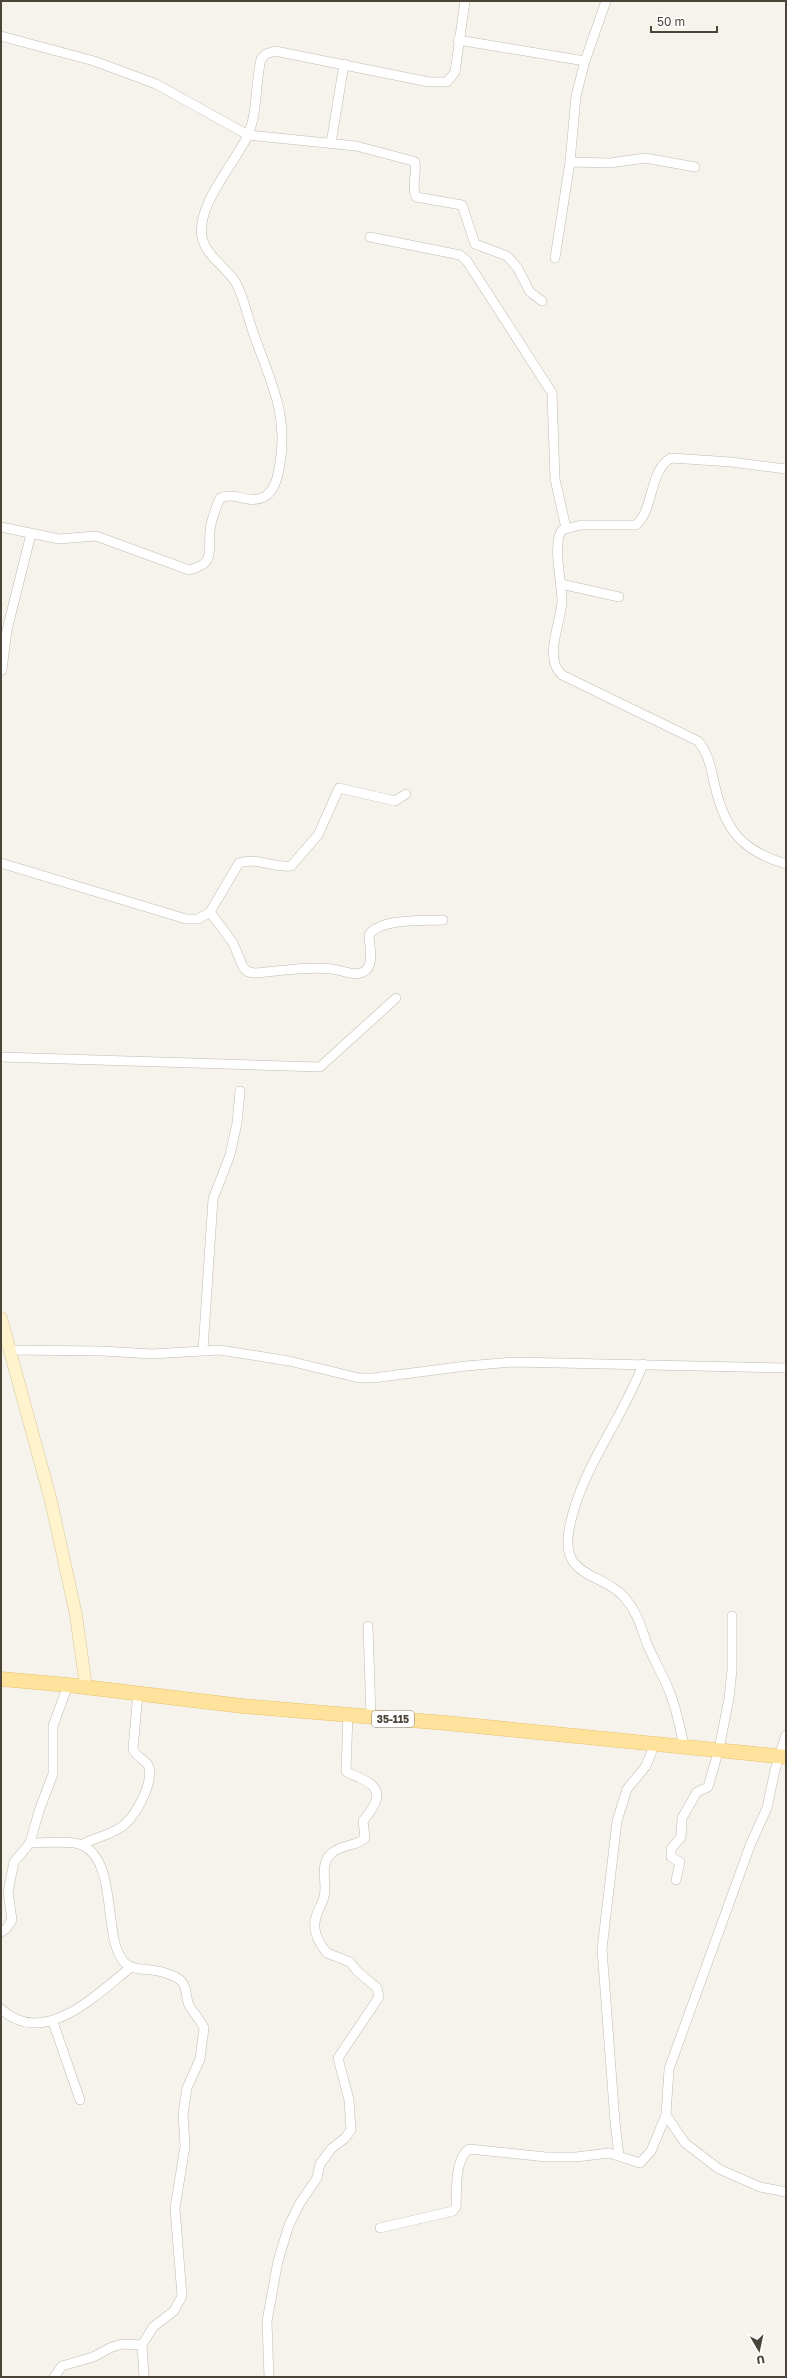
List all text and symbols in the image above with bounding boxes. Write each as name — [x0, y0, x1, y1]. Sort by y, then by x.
scale bar — [651, 8, 717, 34]
text: 50 m — [657, 14, 685, 29]
road number: 35-115 — [372, 1711, 414, 1727]
north arrow — [739, 2330, 779, 2370]
text: U — [756, 2353, 766, 2367]

